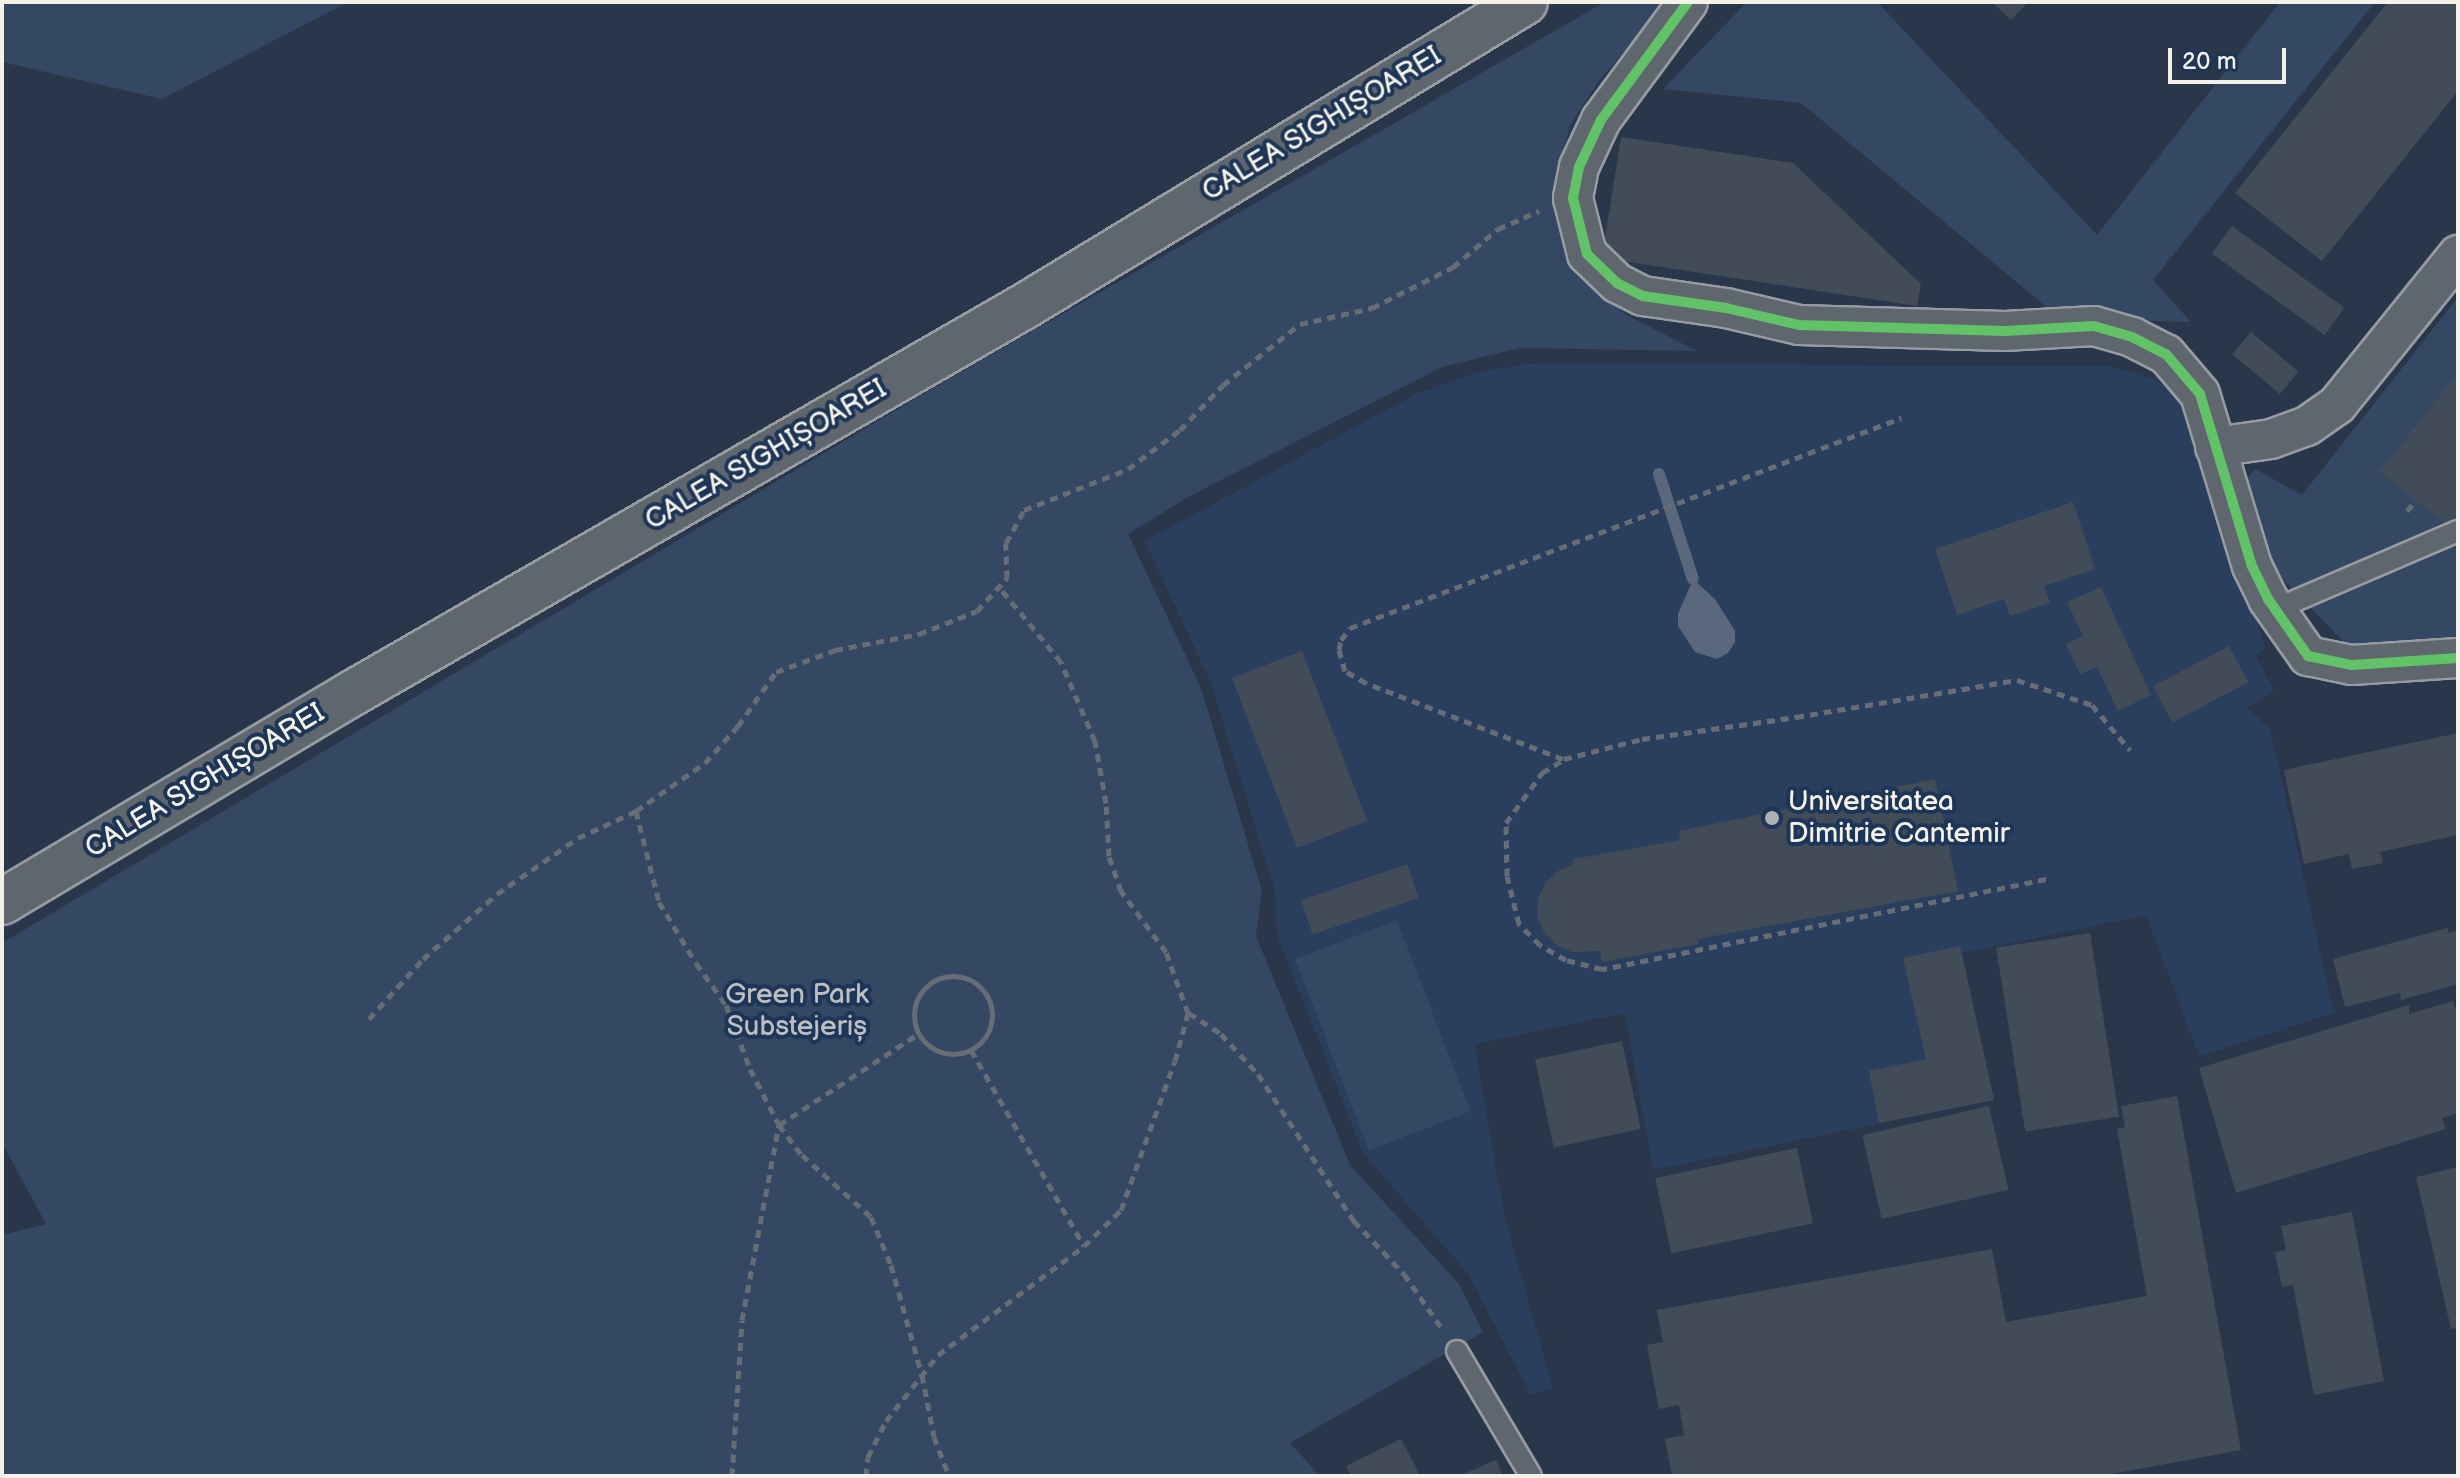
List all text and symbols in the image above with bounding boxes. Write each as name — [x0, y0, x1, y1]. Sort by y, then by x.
scale bar — [2172, 32, 2290, 82]
street label: CALEA SIGHIȘOAREI — [1196, 39, 1448, 209]
text: 20 m — [2182, 47, 2237, 76]
street label: CALEA SIGHIȘOAREI — [639, 372, 893, 538]
street label: CALEA SIGHIȘOAREI — [79, 696, 331, 866]
place label: Universitatea Dimitrie Cantemir — [1788, 785, 2010, 851]
marker: Universitatea Dimitrie Cantemir — [1763, 809, 1781, 827]
park label: Green Park Substejeriș — [725, 978, 869, 1044]

